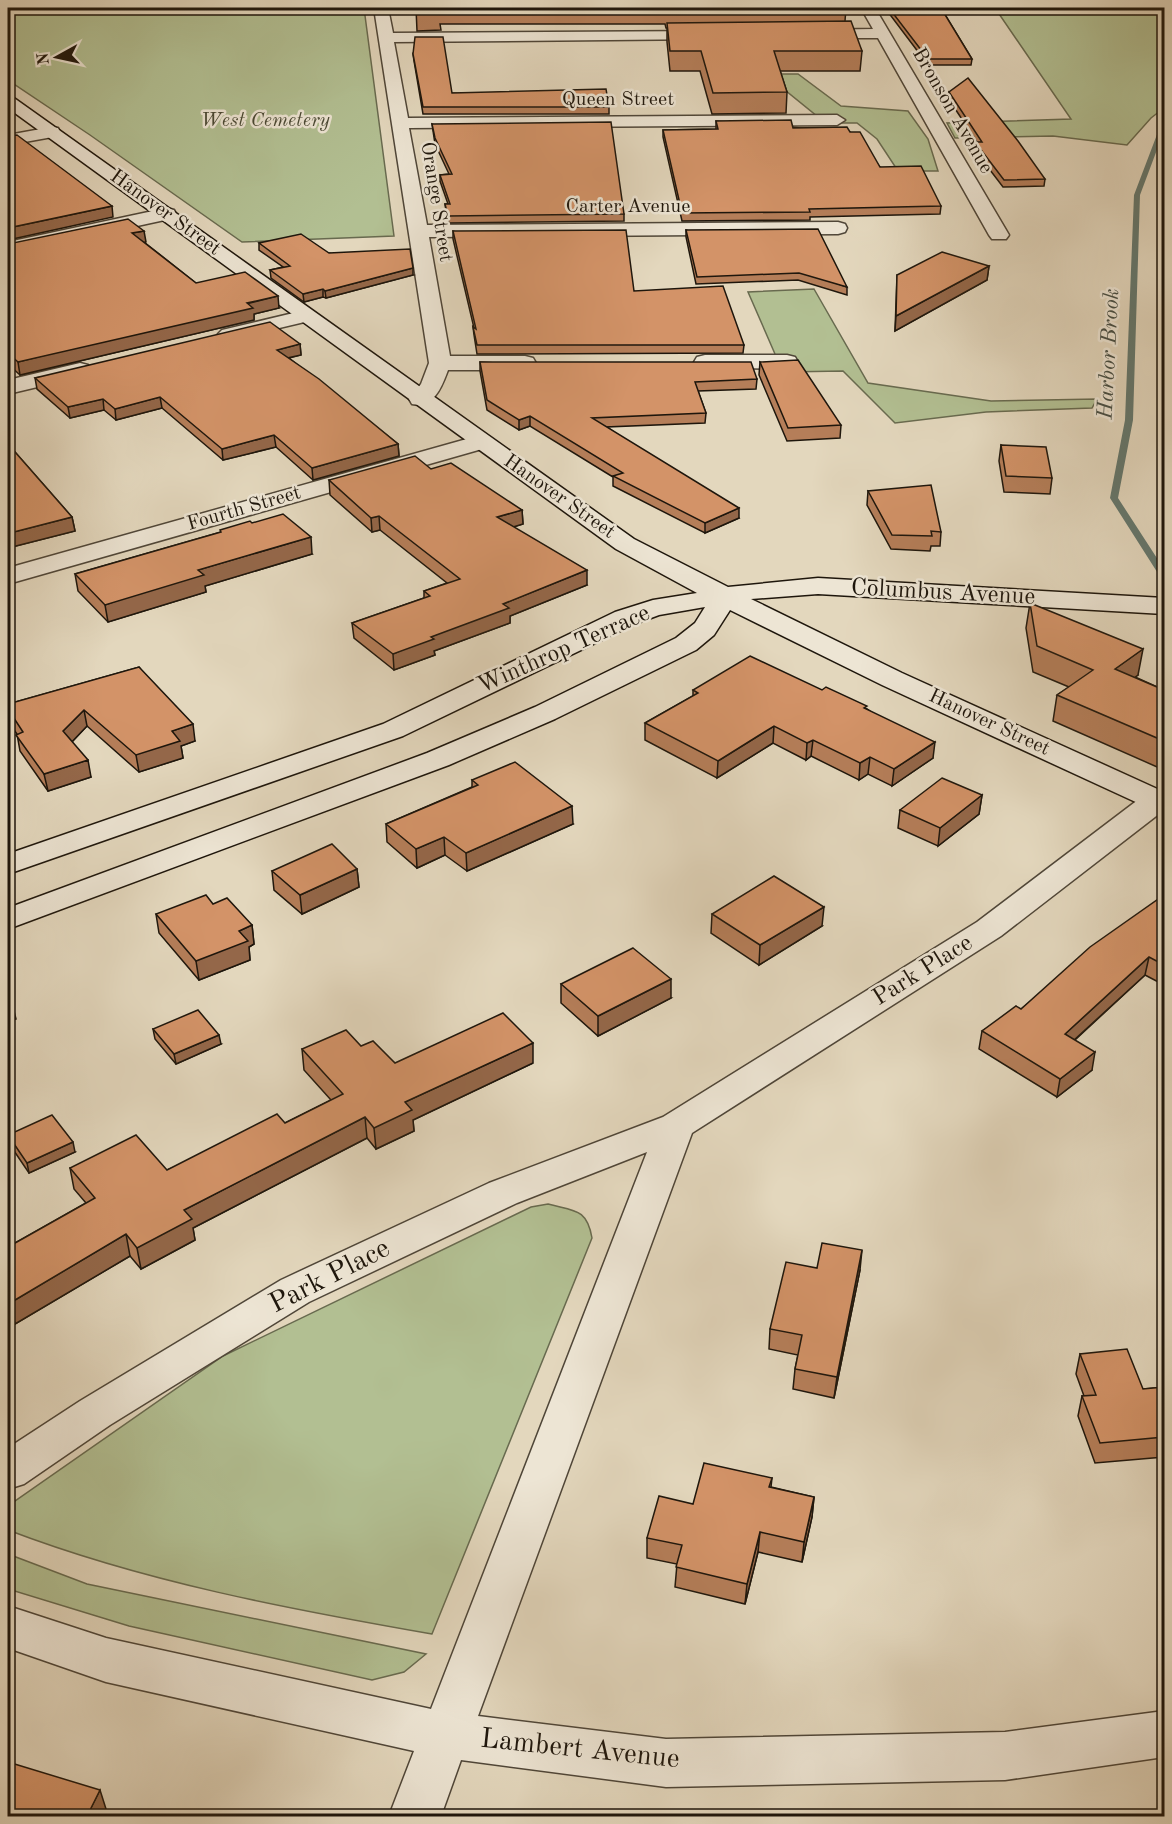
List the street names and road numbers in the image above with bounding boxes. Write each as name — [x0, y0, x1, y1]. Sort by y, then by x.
street label: Bronson Avenue — [908, 45, 996, 177]
street label: Queen Street — [562, 90, 674, 110]
street label: Orange Street — [417, 140, 455, 264]
street label: Hanover Street — [106, 166, 224, 260]
street label: Carter Avenue — [566, 197, 691, 217]
street label: Hanover Street — [500, 451, 618, 543]
street label: Fourth Street — [185, 483, 303, 535]
street label: Columbus Avenue — [850, 576, 1036, 610]
street label: Winthrop Terrace — [474, 601, 654, 699]
street label: Hanover Street — [925, 686, 1053, 760]
street label: Park Place — [869, 931, 977, 1011]
street label: Park Place — [265, 1235, 395, 1319]
street label: Lambert Avenue — [479, 1726, 681, 1774]

